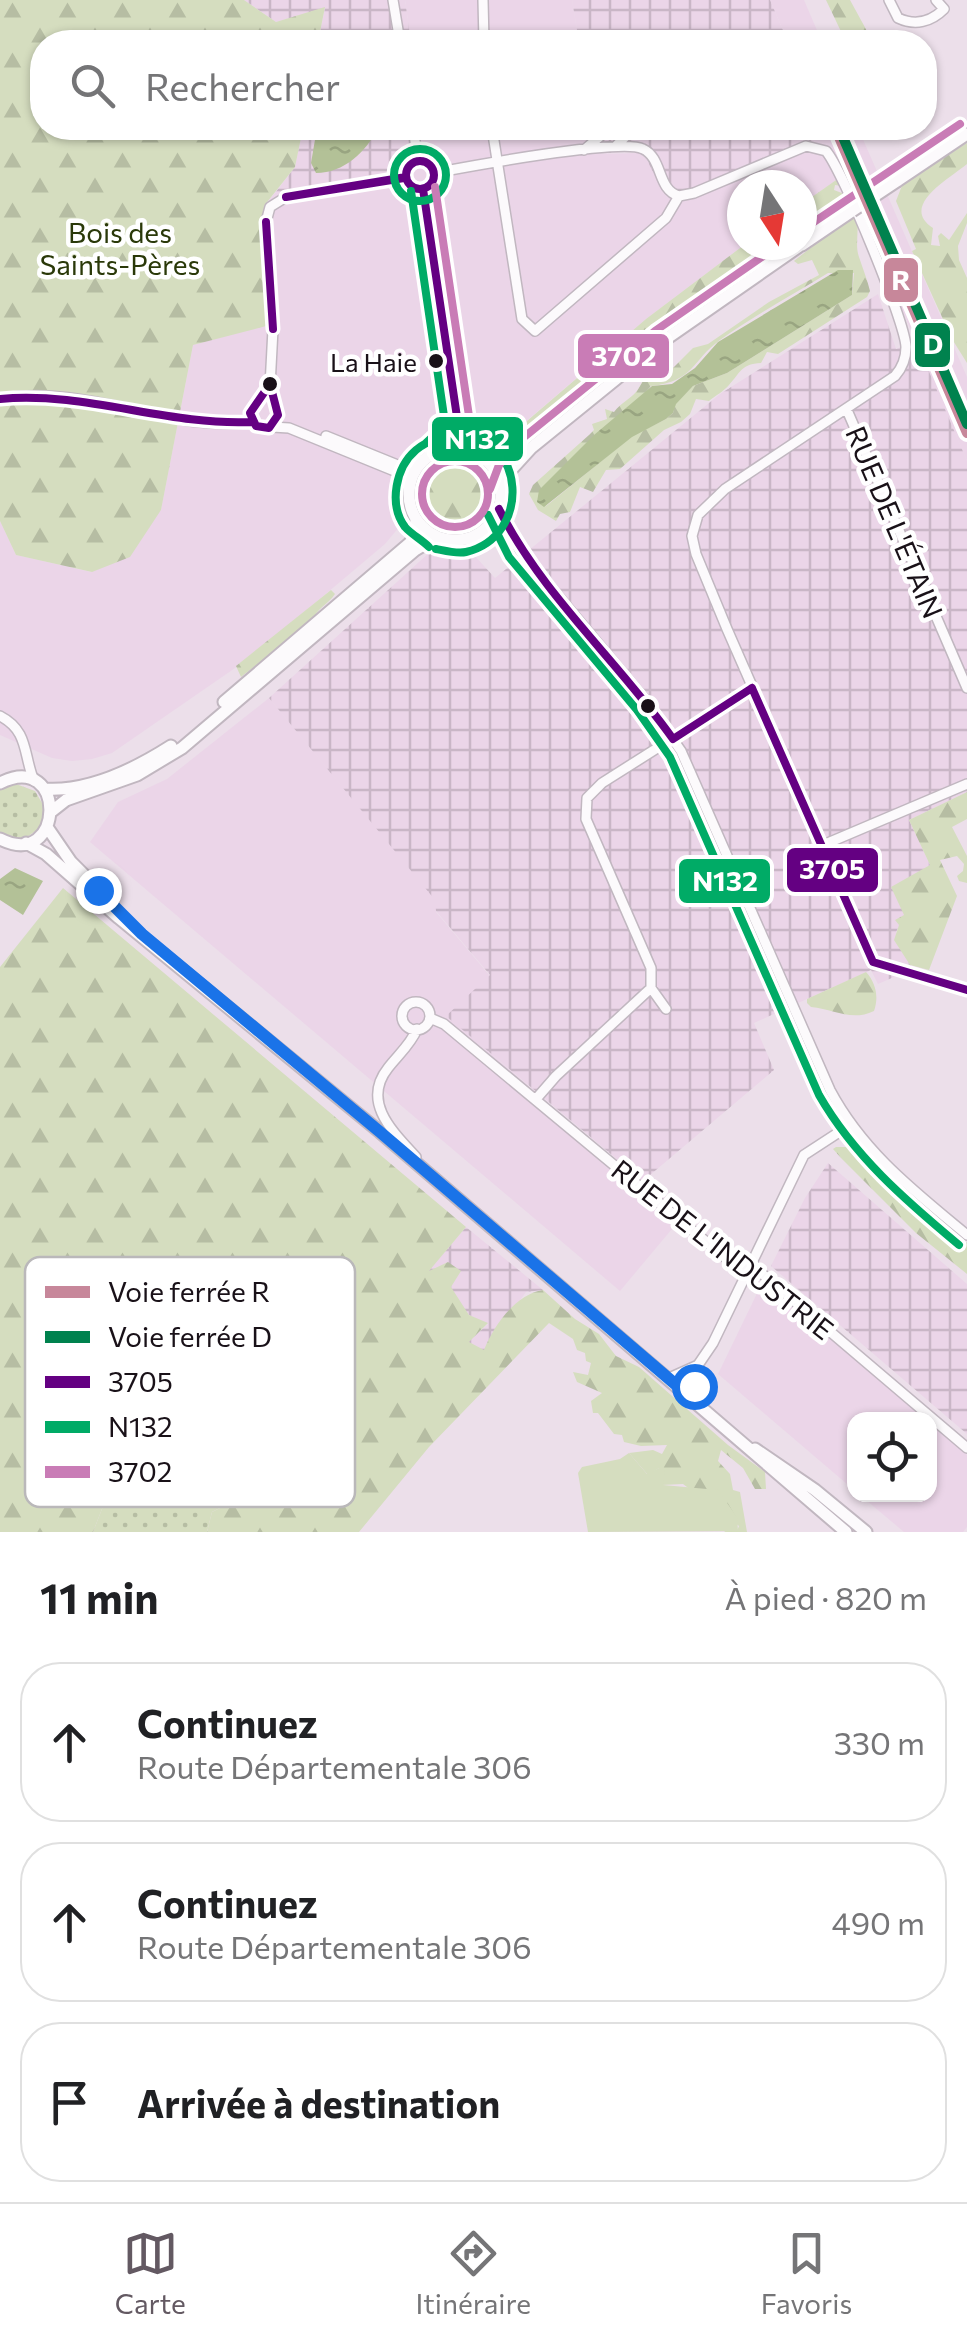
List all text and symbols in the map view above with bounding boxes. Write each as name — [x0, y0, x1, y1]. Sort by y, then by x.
search box — [30, 30, 937, 140]
icon: search — [65, 58, 120, 113]
text: Rechercher — [145, 62, 340, 109]
north arrow — [727, 170, 817, 260]
park label: Bois des Saints-Pères — [40, 215, 200, 281]
line badge: R — [882, 256, 920, 304]
text: R — [891, 262, 911, 296]
line badge: D — [913, 321, 952, 369]
text: D — [923, 326, 943, 360]
line badge: 3702 — [576, 332, 671, 380]
text: 3702 — [591, 338, 657, 372]
place label: La Haie — [330, 346, 417, 377]
marker: La Haie — [426, 351, 446, 371]
unlabelled marker — [260, 374, 280, 394]
line badge: N132 — [430, 415, 525, 463]
text: N132 — [444, 421, 510, 455]
street label: RUE DE L'ÉTAIN — [839, 421, 951, 623]
unlabelled marker — [638, 696, 658, 716]
line badge: 3705 — [785, 846, 880, 894]
text: 3705 — [799, 851, 865, 885]
line badge: N132 — [677, 857, 772, 905]
text: N132 — [692, 863, 758, 897]
route end — [76, 868, 122, 914]
street label: RUE DE L'INDUSTRIE — [605, 1152, 841, 1346]
legend — [25, 1257, 355, 1507]
text: Voie ferrée R — [108, 1274, 270, 1308]
text: Voie ferrée D — [108, 1319, 272, 1353]
text: 3705 — [108, 1364, 173, 1398]
route start — [672, 1364, 718, 1410]
text: N132 — [108, 1409, 173, 1443]
map controls — [847, 1412, 937, 1502]
button: locate — [847, 1412, 937, 1502]
text: 3702 — [108, 1454, 172, 1488]
text: 11 min — [40, 1571, 159, 1623]
text: À pied · 820 m — [725, 1577, 927, 1617]
text: Continuez — [137, 1699, 318, 1746]
icon: ahead — [42, 1715, 97, 1770]
text: 330 m — [834, 1722, 925, 1762]
text: Route Départementale 306 — [137, 1746, 532, 1786]
text: Continuez — [137, 1879, 318, 1926]
icon: ahead — [42, 1895, 97, 1950]
text: 490 m — [831, 1902, 925, 1942]
text: Route Départementale 306 — [137, 1926, 532, 1966]
icon: arrive — [42, 2075, 97, 2130]
text: Arrivée à destination — [137, 2079, 500, 2126]
tab: Carte — [115, 2226, 186, 2320]
tab: Itinéraire — [415, 2226, 531, 2320]
tab: Favoris — [761, 2226, 852, 2320]

